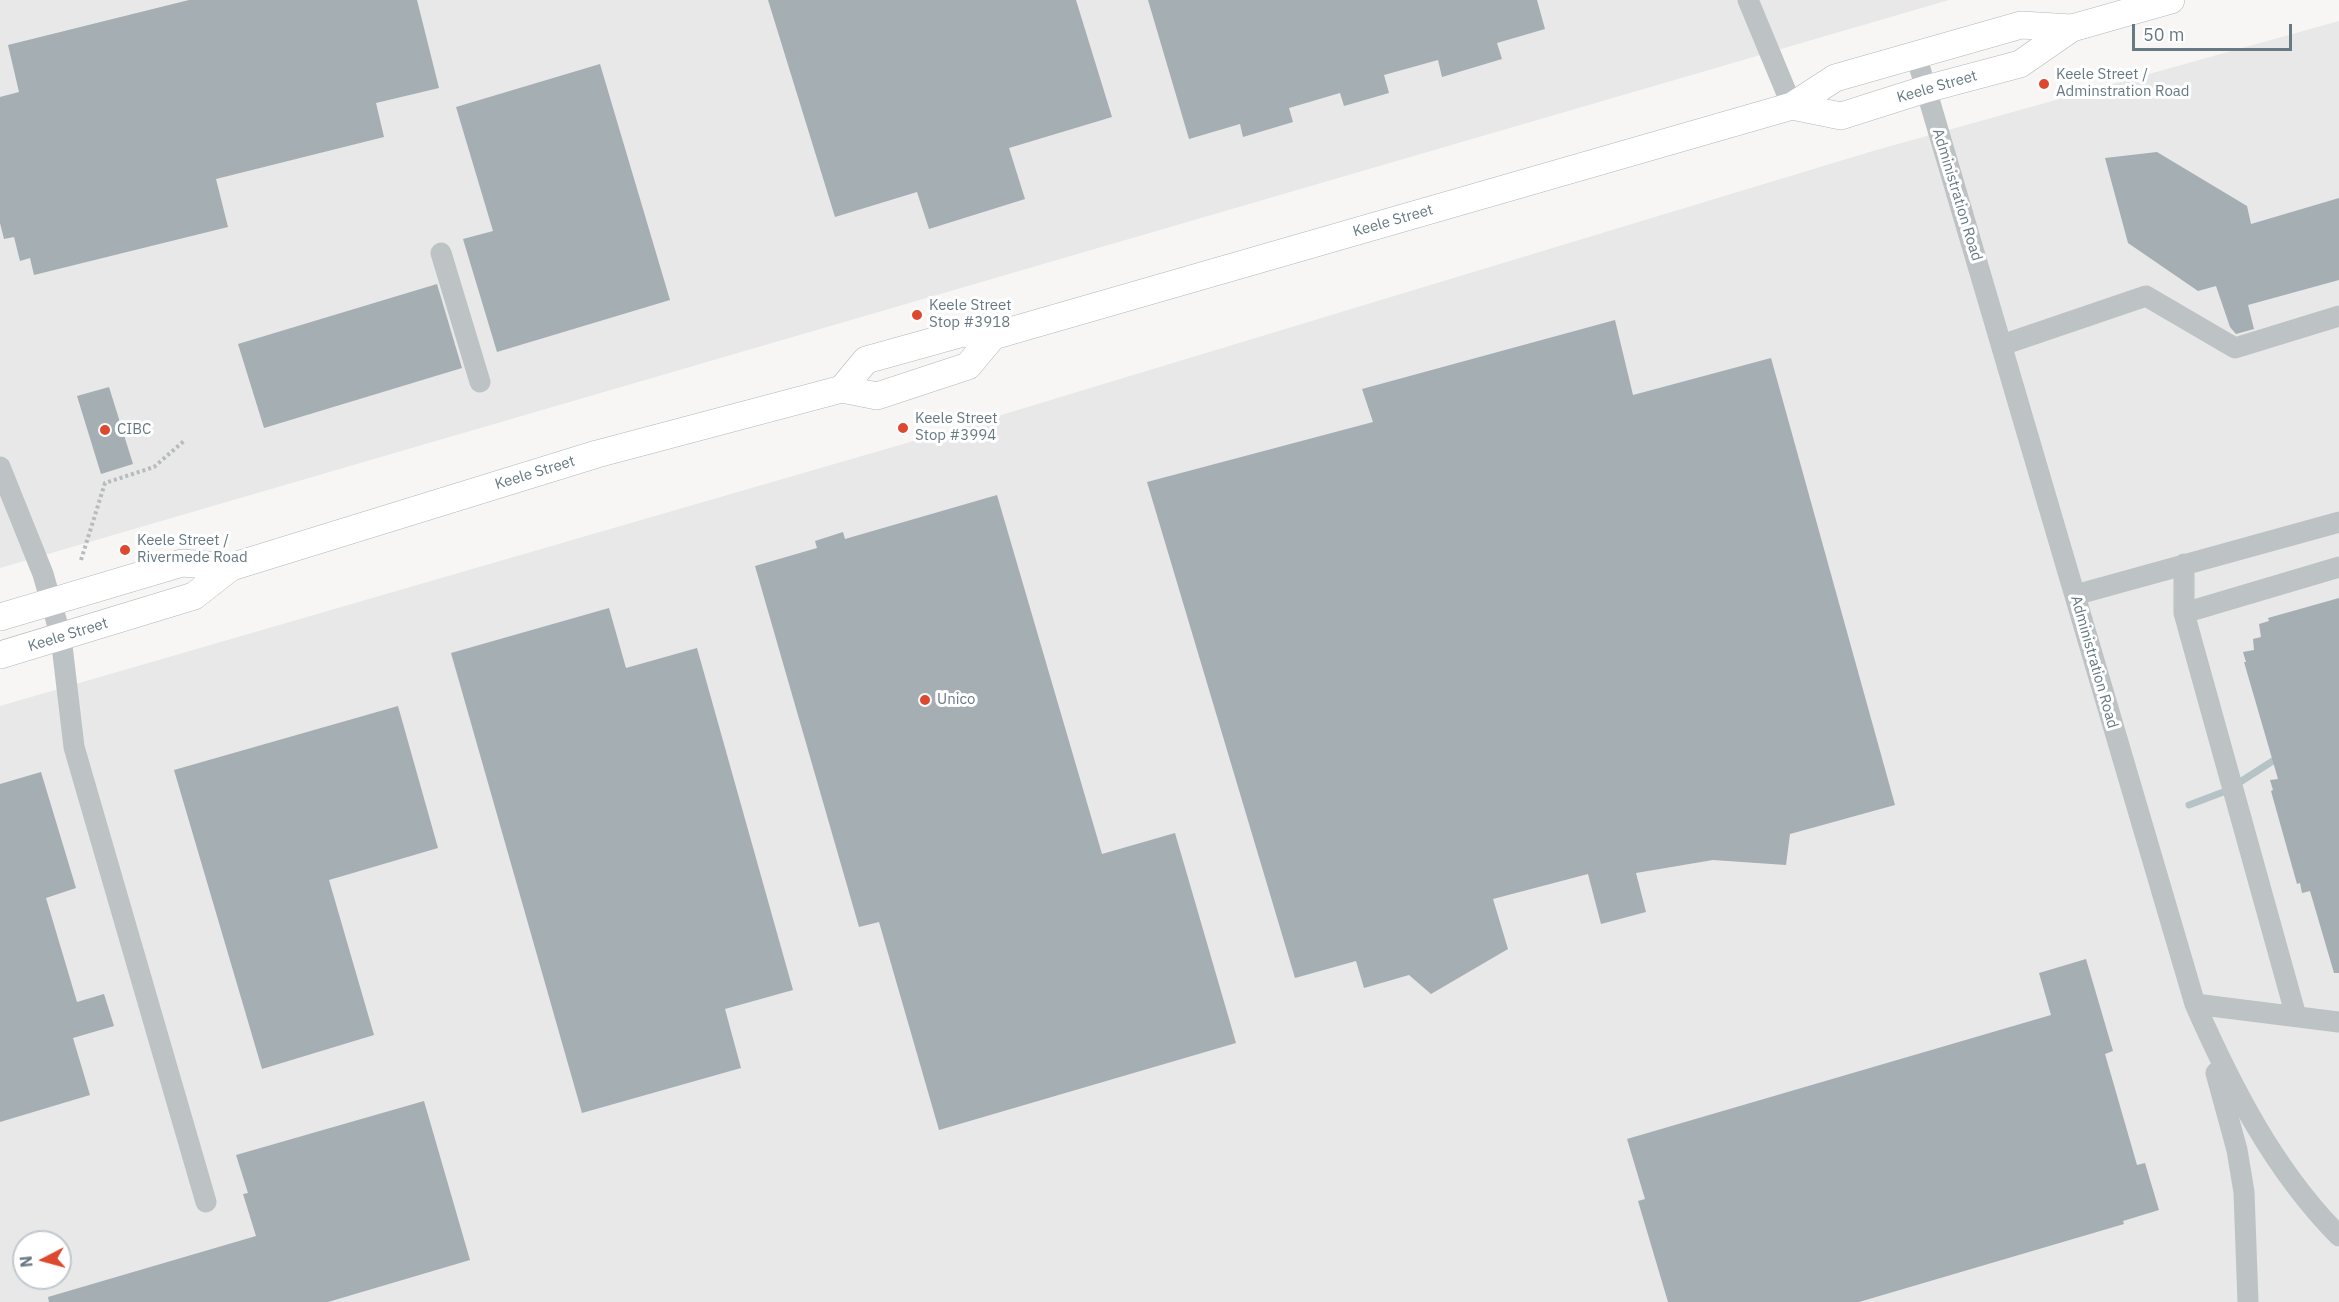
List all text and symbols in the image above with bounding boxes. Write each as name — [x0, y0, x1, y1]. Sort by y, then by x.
scale bar — [2135, 12, 2296, 50]
text: 50 m — [2143, 23, 2185, 46]
place label: Keele Street / Adminstration Road — [2056, 66, 2190, 101]
street label: Keele Street — [1895, 67, 1979, 107]
marker: Keele Street / Adminstration Road — [2037, 77, 2051, 91]
street label: Administration Road — [1928, 127, 1986, 263]
street label: Keele Street — [1351, 201, 1435, 241]
place label: Keele Street Stop #3918 — [929, 297, 1012, 332]
marker: Keele Street Stop #3918 — [910, 308, 924, 322]
place label: Keele Street Stop #3994 — [915, 410, 998, 445]
place label: CIBC — [117, 421, 151, 439]
marker: Keele Street Stop #3994 — [896, 421, 910, 435]
marker: CIBC — [98, 423, 112, 437]
street label: Keele Street — [493, 452, 577, 494]
place label: Keele Street / Rivermede Road — [137, 532, 248, 567]
marker: Keele Street / Rivermede Road — [118, 543, 132, 557]
street label: Administration Road — [2066, 594, 2122, 730]
street label: Keele Street — [26, 614, 110, 656]
place label: Unico — [937, 691, 975, 709]
marker: Unico — [918, 693, 932, 707]
north arrow — [12, 1230, 72, 1290]
text: N — [16, 1255, 37, 1268]

